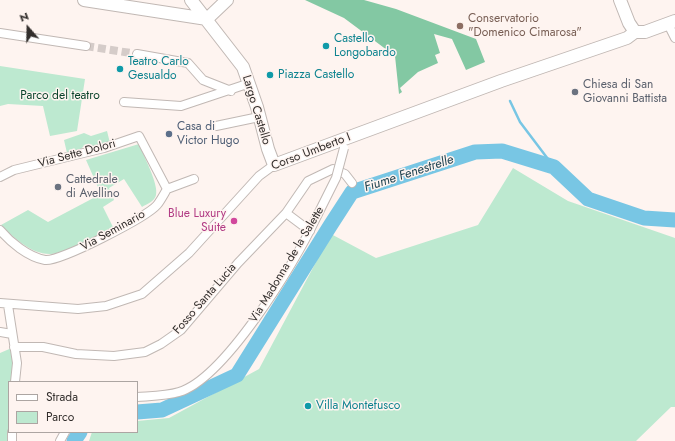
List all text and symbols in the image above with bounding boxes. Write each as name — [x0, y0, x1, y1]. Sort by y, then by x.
north arrow — [8, 8, 48, 48]
text: N — [17, 8, 31, 26]
place label: Conservatorio "Domenico Cimarosa" — [468, 12, 582, 40]
marker: Conservatorio "Domenico Cimarosa" — [455, 21, 465, 31]
place label: Castello Longobardo — [334, 32, 396, 60]
marker: Castello Longobardo — [321, 41, 331, 51]
place label: Teatro Carlo Gesualdo — [128, 55, 189, 83]
marker: Teatro Carlo Gesualdo — [115, 64, 125, 74]
place label: Piazza Castello — [278, 68, 354, 82]
marker: Piazza Castello — [265, 70, 275, 80]
street label: Largo Castello — [239, 73, 273, 147]
place label: Chiesa di San Giovanni Battista — [583, 78, 667, 106]
marker: Chiesa di San Giovanni Battista — [570, 87, 580, 97]
park label: Parco del teatro — [20, 89, 100, 103]
place label: Casa di Victor Hugo — [177, 120, 239, 148]
marker: Casa di Victor Hugo — [164, 129, 174, 139]
street label: Corso Umberto I — [269, 130, 353, 174]
street label: Via Sette Dolori — [37, 137, 117, 171]
water label: Fiume Fenestrelle — [362, 152, 456, 196]
place label: Cattedrale di Avellino — [66, 173, 120, 201]
marker: Cattedrale di Avellino — [53, 182, 63, 192]
street label: Via Madonna de la Salette — [247, 204, 327, 326]
street label: Via Seminario — [78, 207, 148, 255]
place label: Blue Luxury Suite — [168, 207, 226, 235]
marker: Blue Luxury Suite — [229, 216, 239, 226]
street label: Fosso Santa Lucia — [170, 261, 240, 337]
legend — [8, 381, 138, 433]
text: Strada — [46, 388, 78, 406]
place label: Villa Montefusco — [316, 399, 400, 413]
marker: Villa Montefusco — [303, 401, 313, 411]
text: Parco — [46, 408, 74, 426]

